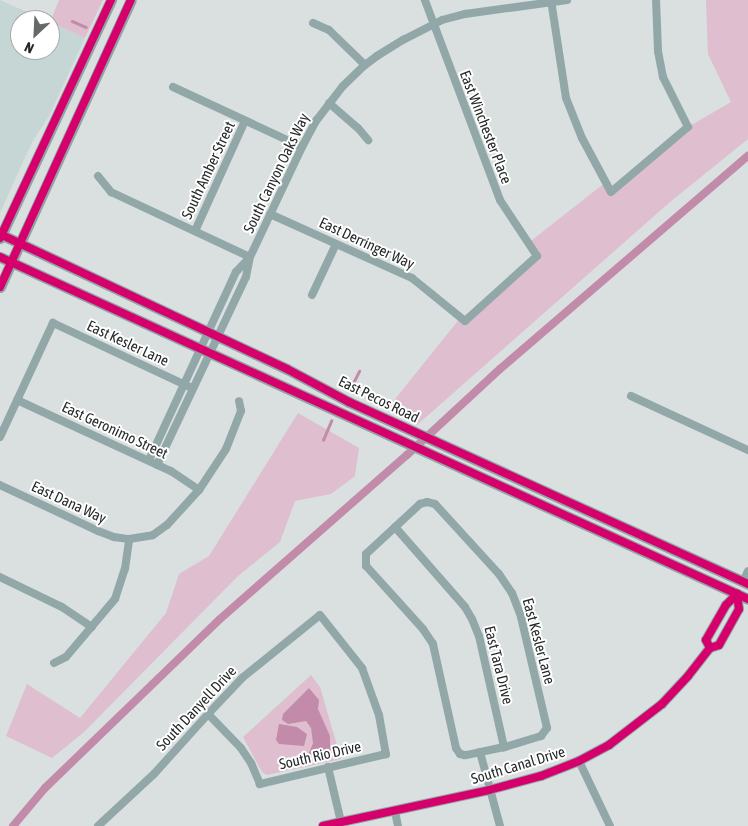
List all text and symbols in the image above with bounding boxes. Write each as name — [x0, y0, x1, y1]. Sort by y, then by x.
north arrow — [10, 10, 60, 60]
text: N — [22, 39, 36, 57]
street label: East Winchester Place — [456, 68, 516, 186]
street label: South Canyon Oaks Way — [239, 110, 313, 236]
street label: South Amber Street — [178, 118, 238, 222]
street label: East Derringer Way — [317, 213, 417, 273]
street label: East Kesler Lane — [84, 316, 172, 370]
street label: East Pecos Road — [336, 372, 422, 426]
street label: East Geronimo Street — [59, 398, 171, 462]
street label: East Dana Way — [29, 477, 109, 527]
street label: East Kesler Lane — [519, 596, 559, 686]
street label: East Tara Drive — [481, 624, 517, 706]
street label: South Danyell Drive — [152, 662, 240, 754]
street label: South Rio Drive — [277, 737, 363, 773]
street label: South Canal Drive — [469, 742, 567, 788]

